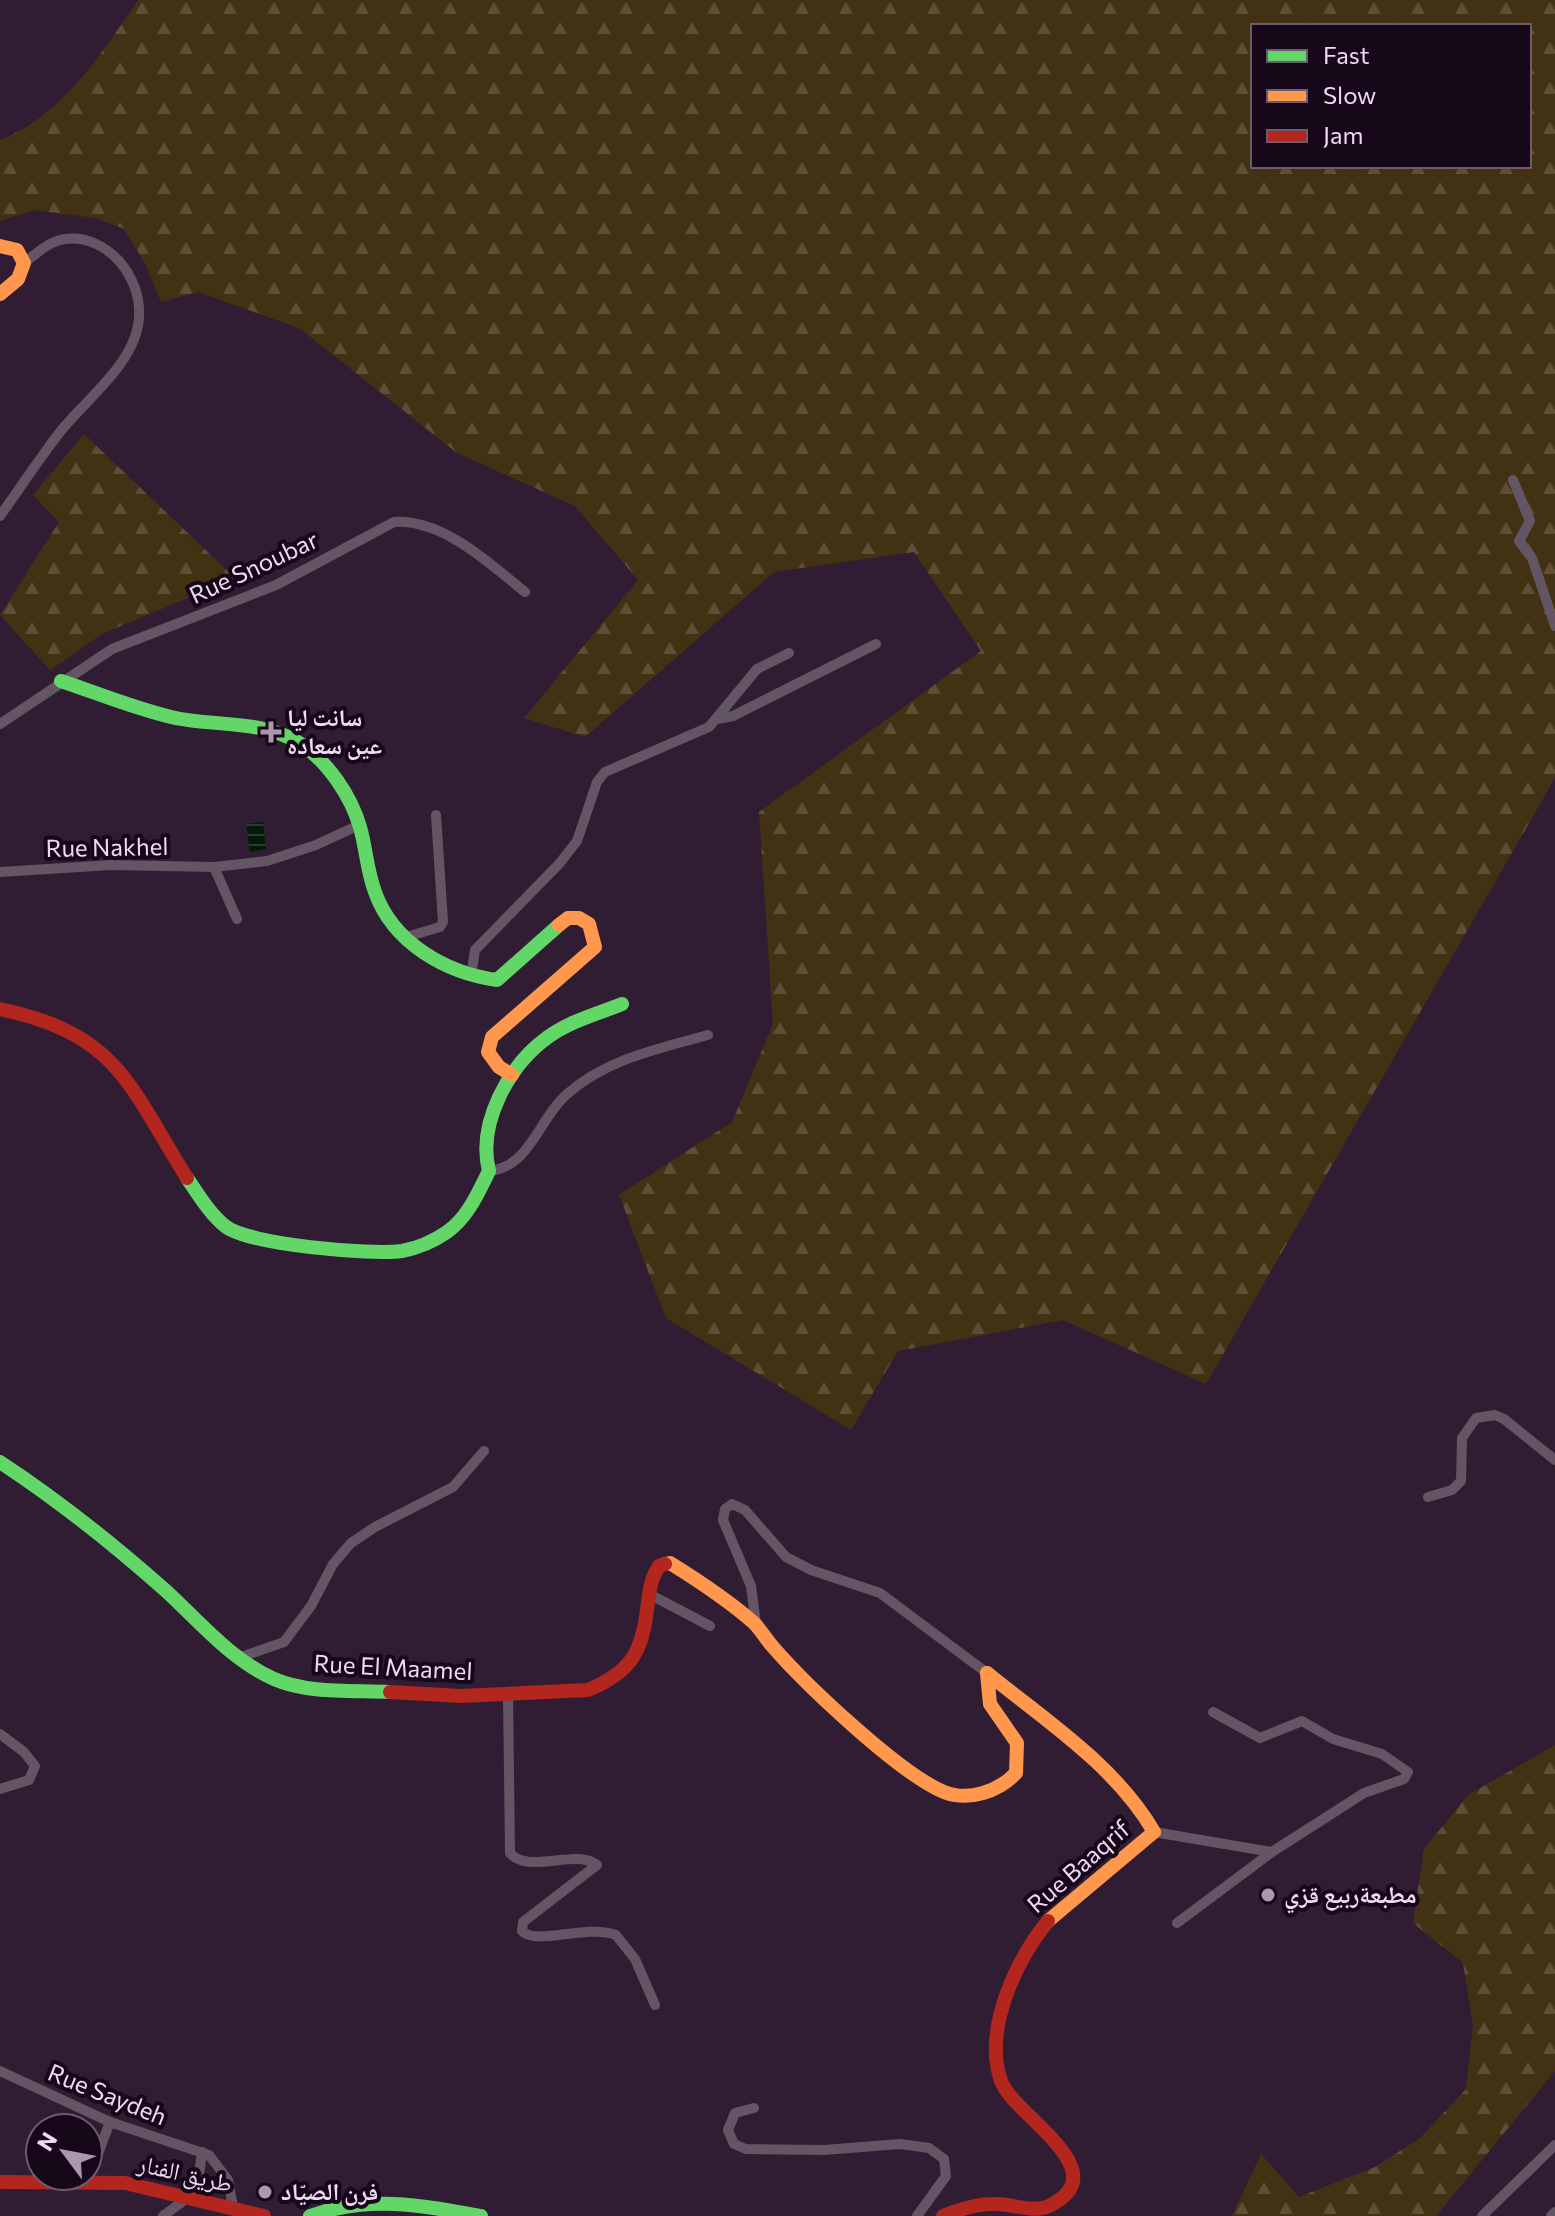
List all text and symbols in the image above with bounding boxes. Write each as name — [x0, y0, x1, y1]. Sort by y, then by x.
legend — [1251, 24, 1531, 168]
text: Fast — [1323, 40, 1370, 69]
text: Slow — [1323, 80, 1376, 109]
text: Jam — [1323, 120, 1363, 149]
street label: Rue Snoubar — [184, 524, 323, 609]
place label: سانت ليا عين سعاده — [287, 702, 382, 760]
marker: سانت ليا عين سعاده — [262, 723, 280, 741]
street label: Rue Nakhel — [45, 831, 169, 862]
street label: Rue El Maamel — [313, 1648, 473, 1685]
street label: Rue Baaqrif — [1021, 1813, 1136, 1918]
place label: مطبعةربيع قزي — [1284, 1879, 1417, 1914]
marker: مطبعةربيع قزي — [1259, 1886, 1277, 1904]
street label: Rue Saydeh — [44, 2057, 171, 2131]
north arrow — [24, 2112, 104, 2192]
text: N — [31, 2127, 62, 2155]
street label: طريق الفنار — [134, 2147, 235, 2198]
place label: فرن الصيّاد — [281, 2176, 378, 2206]
marker: فرن الصيّاد — [256, 2183, 274, 2201]

